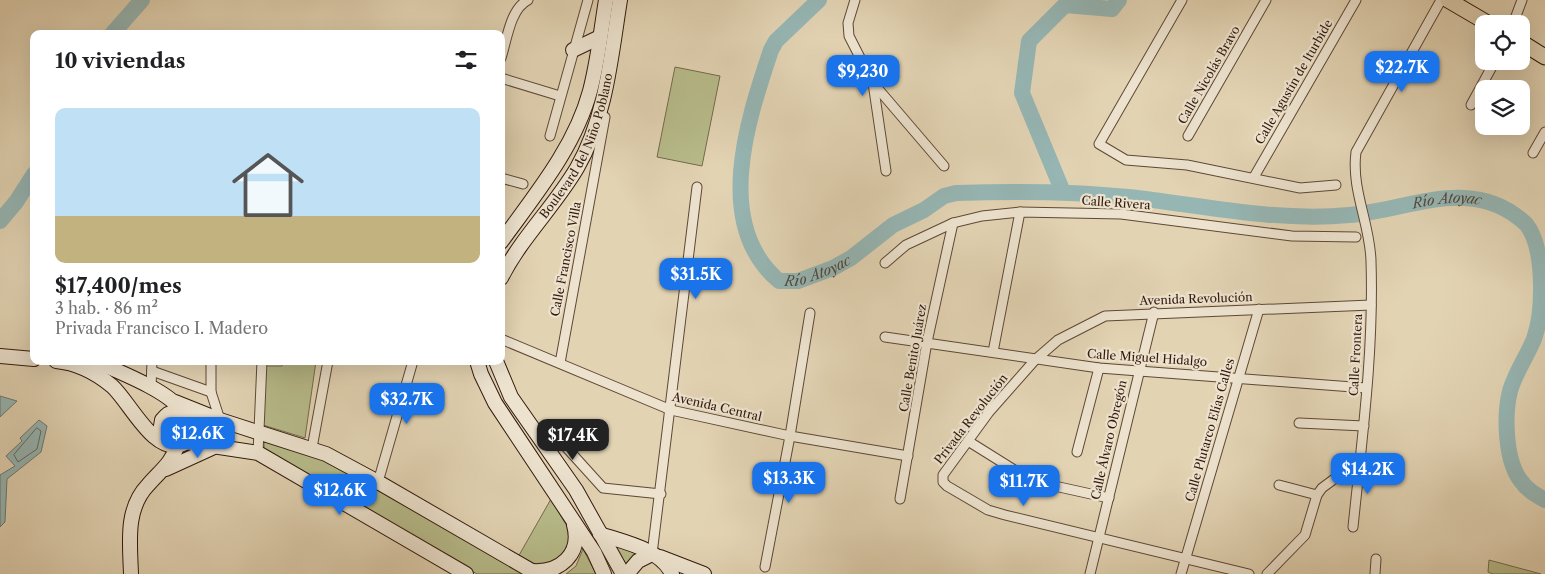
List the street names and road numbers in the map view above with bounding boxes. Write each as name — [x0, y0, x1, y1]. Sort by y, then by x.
street label: Calle Agustín de Iturbide — [1252, 16, 1336, 147]
street label: Calle Nicolás Bravo — [1174, 23, 1243, 127]
street label: Boulevard del Niño Poblano — [536, 72, 615, 221]
street label: Calle Rivera — [1081, 193, 1152, 212]
street label: Calle Francisco Villa — [547, 200, 584, 318]
street label: Avenida Revolución — [1138, 289, 1253, 308]
street label: Calle Benito Juárez — [896, 303, 929, 413]
street label: Calle Frontera — [1346, 313, 1365, 397]
street label: Calle Miguel Hidalgo — [1086, 346, 1208, 369]
street label: Calle Plutarco Elías Calles — [1182, 356, 1237, 503]
street label: Privada Revolución — [931, 370, 1011, 467]
street label: Calle Álvaro Obregón — [1086, 378, 1130, 501]
street label: Avenida Central — [670, 389, 764, 424]

